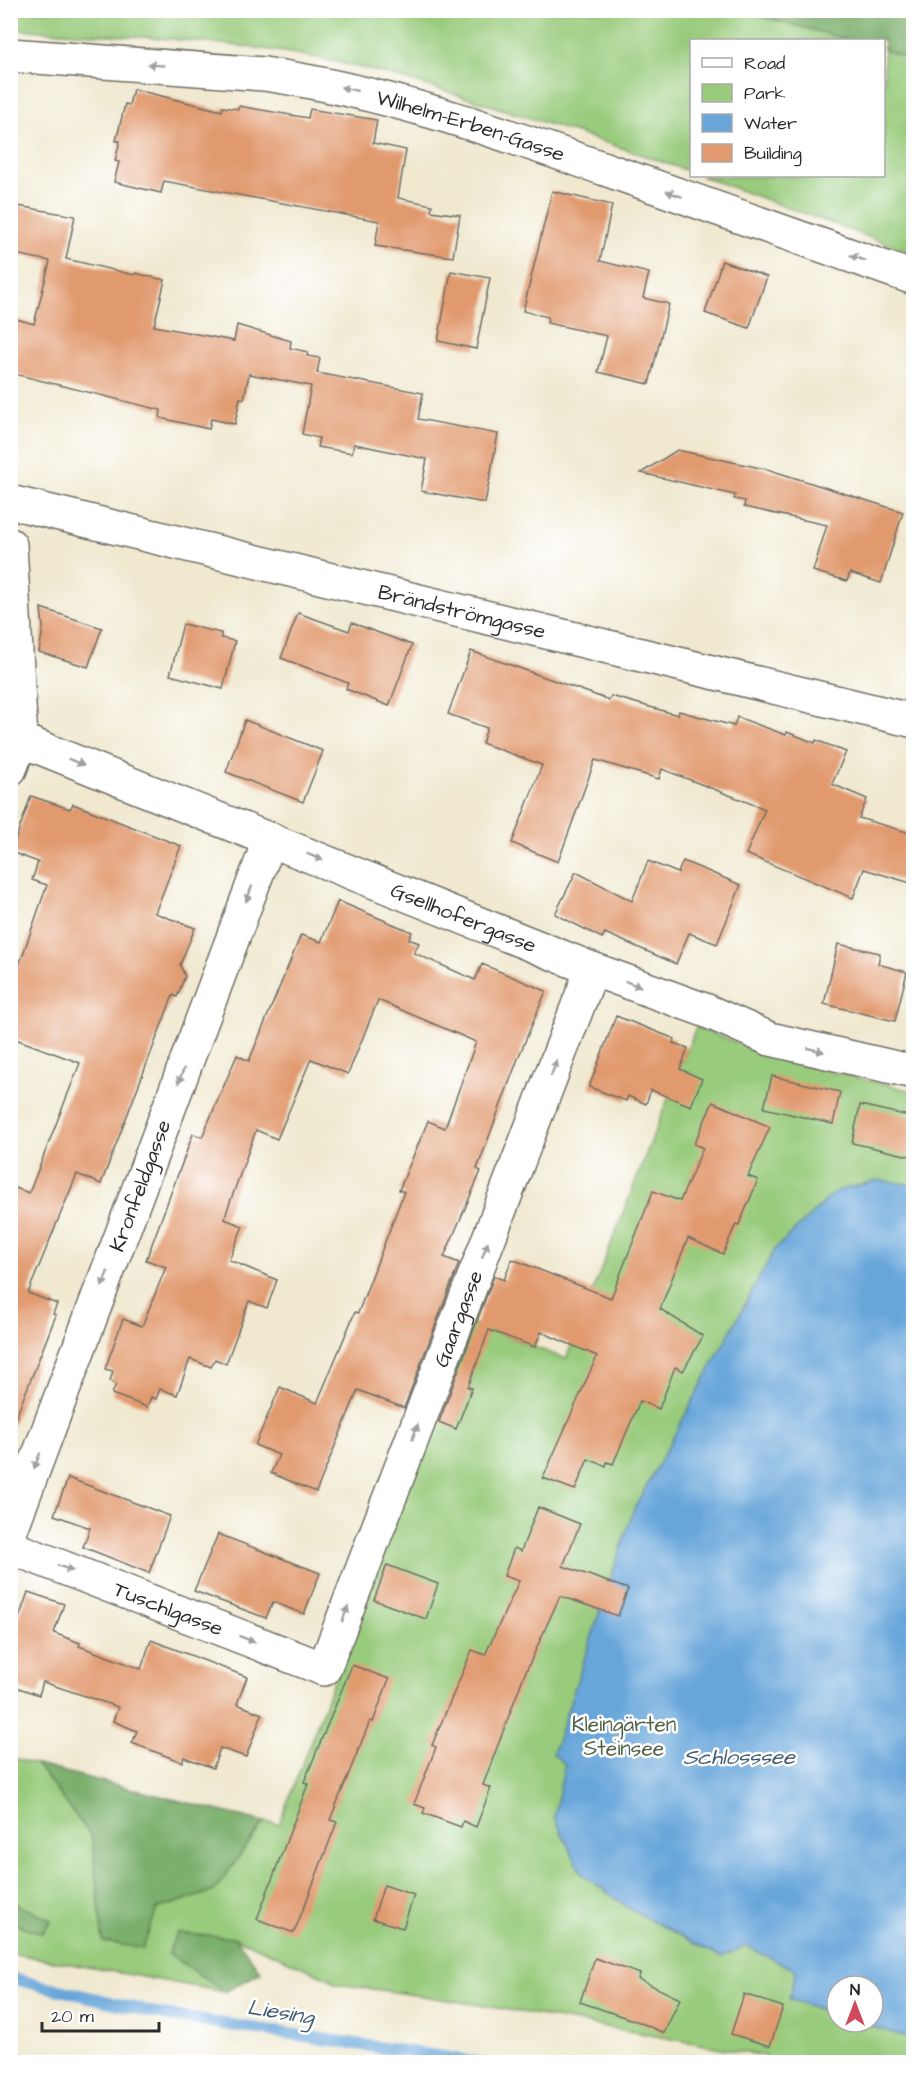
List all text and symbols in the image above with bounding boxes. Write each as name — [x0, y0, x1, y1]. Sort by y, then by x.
legend — [690, 39, 885, 177]
text: Road — [744, 51, 785, 76]
one-way arrow — [146, 60, 165, 70]
text: Park — [744, 81, 786, 106]
street label: Wilhelm-Erben-Gasse — [373, 83, 569, 169]
one-way arrow — [339, 84, 358, 93]
text: Water — [744, 111, 797, 136]
text: Building — [744, 141, 802, 167]
one-way arrow — [665, 188, 683, 198]
one-way arrow — [849, 253, 867, 263]
street label: Brändströmgasse — [375, 578, 548, 646]
one-way arrow — [67, 757, 85, 767]
one-way arrow — [306, 853, 324, 862]
street label: Gsellhofergasse — [386, 876, 541, 960]
one-way arrow — [244, 885, 253, 903]
one-way arrow — [624, 979, 642, 989]
one-way arrow — [807, 1045, 825, 1055]
one-way arrow — [550, 1058, 560, 1076]
one-way arrow — [175, 1067, 185, 1085]
street label: Kronfeldgasse — [103, 1116, 178, 1256]
one-way arrow — [480, 1241, 490, 1259]
street label: Gaargasse — [427, 1266, 490, 1371]
one-way arrow — [100, 1270, 110, 1288]
one-way arrow — [411, 1423, 420, 1441]
one-way arrow — [32, 1452, 41, 1470]
one-way arrow — [56, 1564, 74, 1573]
street label: Tuschlgasse — [109, 1575, 227, 1643]
one-way arrow — [341, 1605, 351, 1623]
one-way arrow — [238, 1634, 256, 1644]
park label: Kleingärten Steinsee — [572, 1710, 676, 1763]
water label: Schlosssee — [683, 1742, 796, 1773]
north arrow — [825, 1974, 885, 2034]
text: N — [850, 1979, 860, 2001]
water label: Liesing — [245, 1992, 318, 2034]
scale bar — [42, 1995, 159, 2033]
text: 20 m — [51, 2004, 94, 2029]

